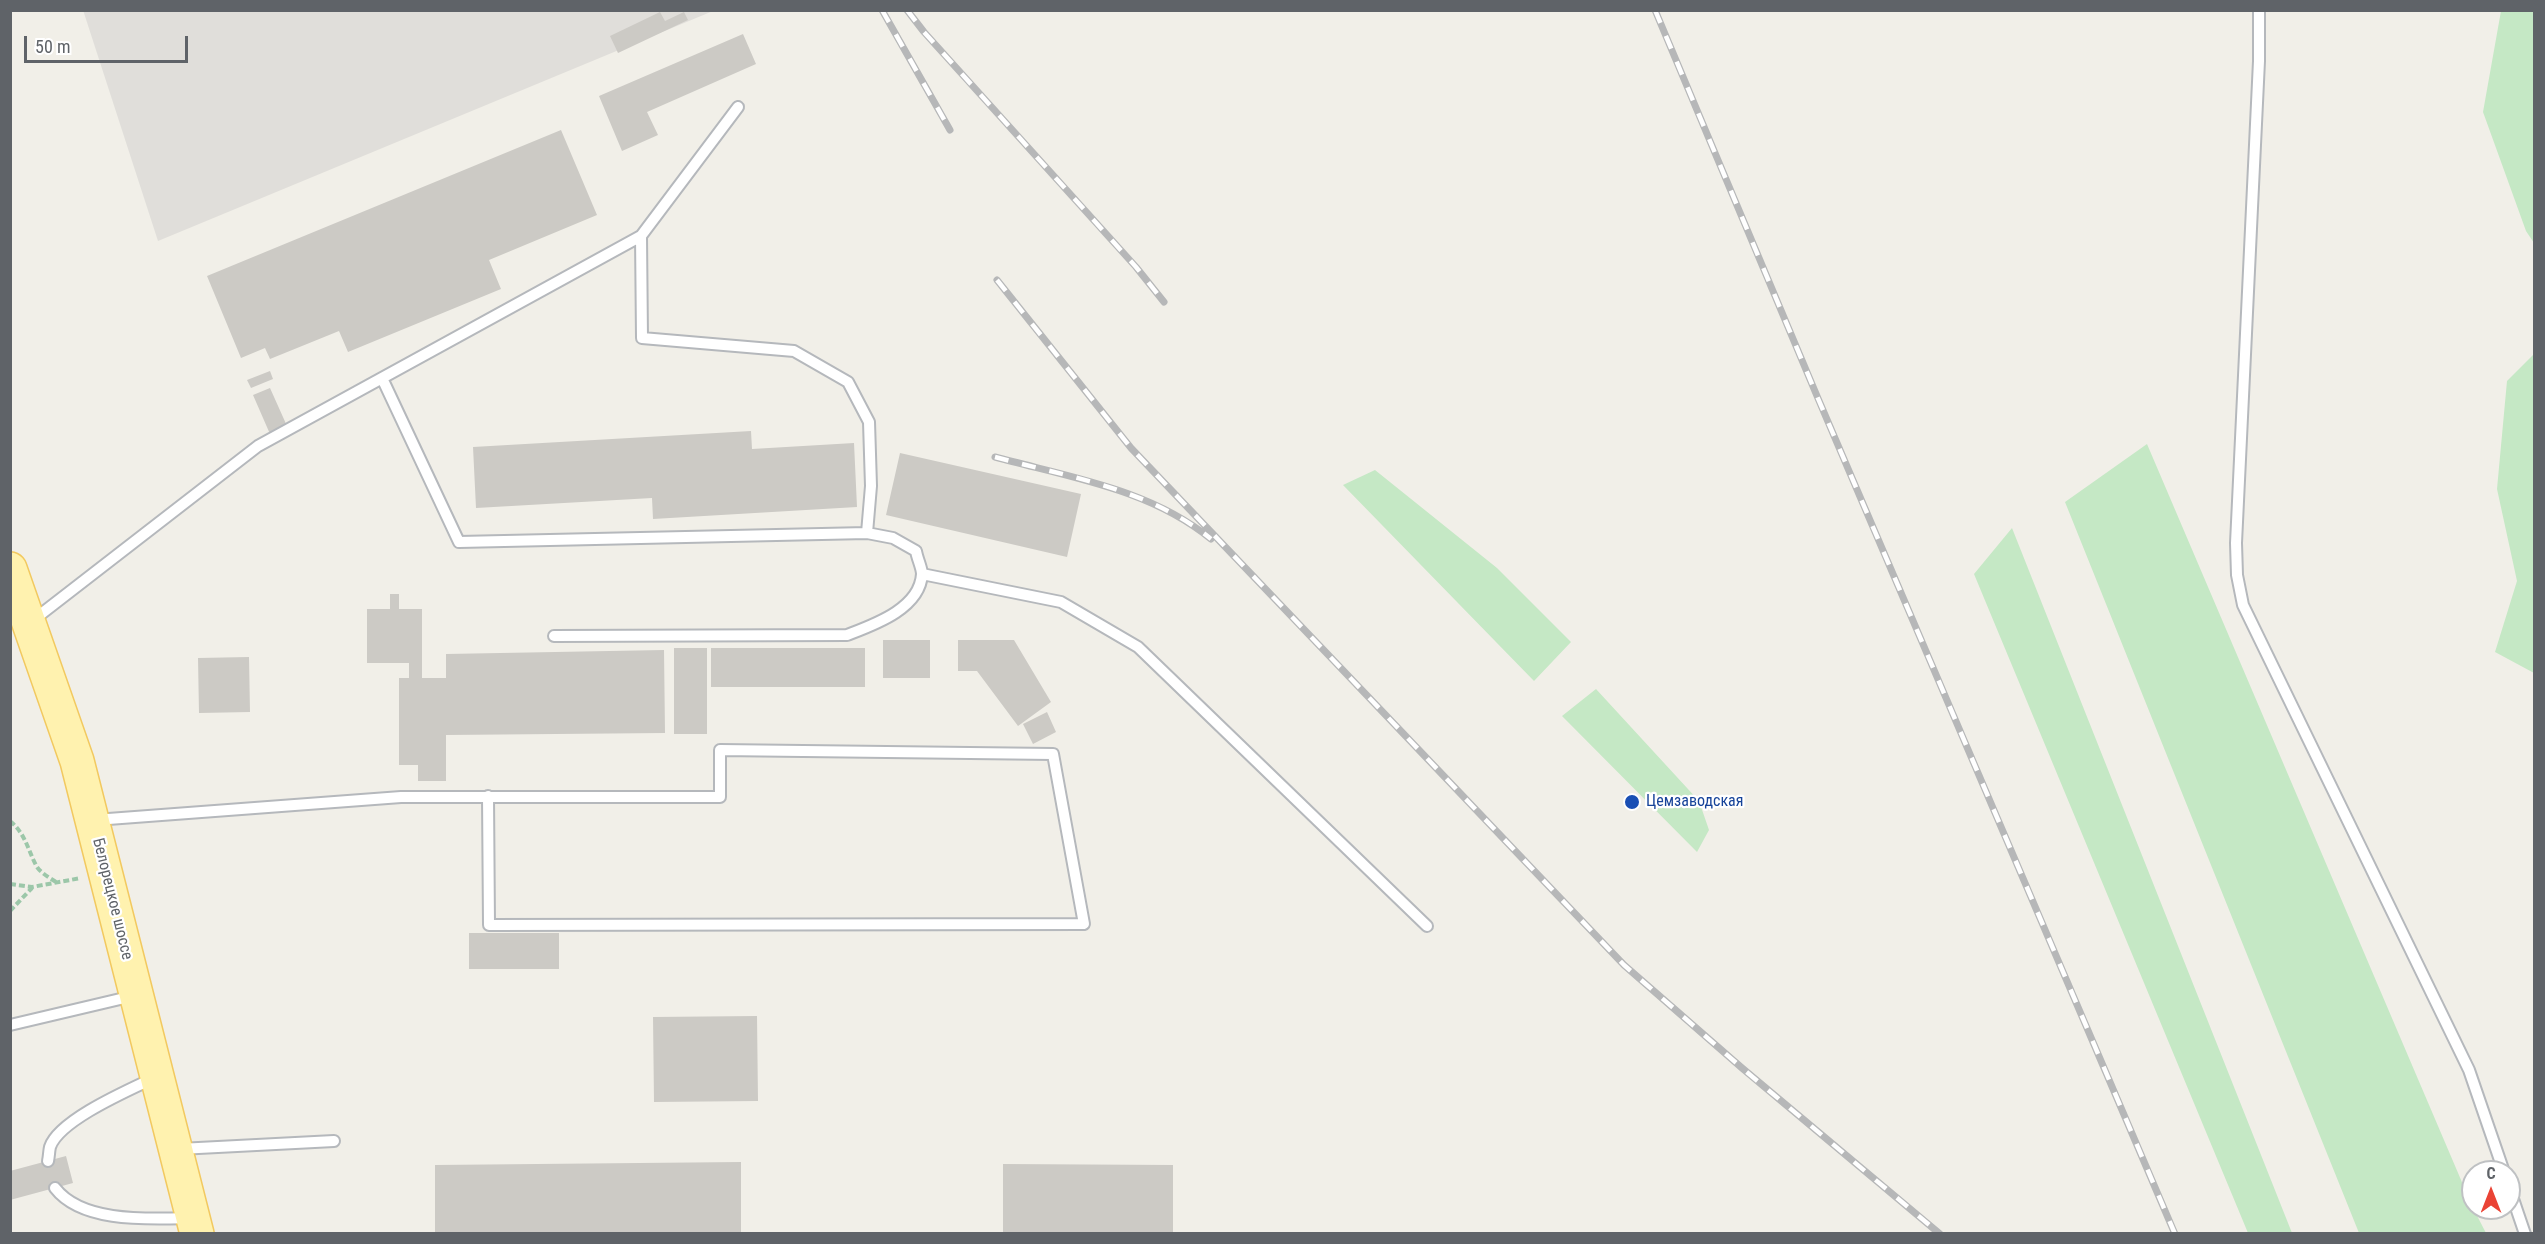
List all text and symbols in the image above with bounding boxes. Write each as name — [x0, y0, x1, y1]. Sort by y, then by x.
scale bar — [27, 24, 190, 62]
text: 50 m — [35, 36, 70, 57]
place label: Цемзаводская — [1646, 792, 1743, 812]
marker: Цемзаводская — [1623, 793, 1641, 811]
street label: Белорецкое шоссе — [88, 836, 136, 962]
north arrow — [2461, 1160, 2521, 1220]
text: С — [2486, 1164, 2496, 1183]

